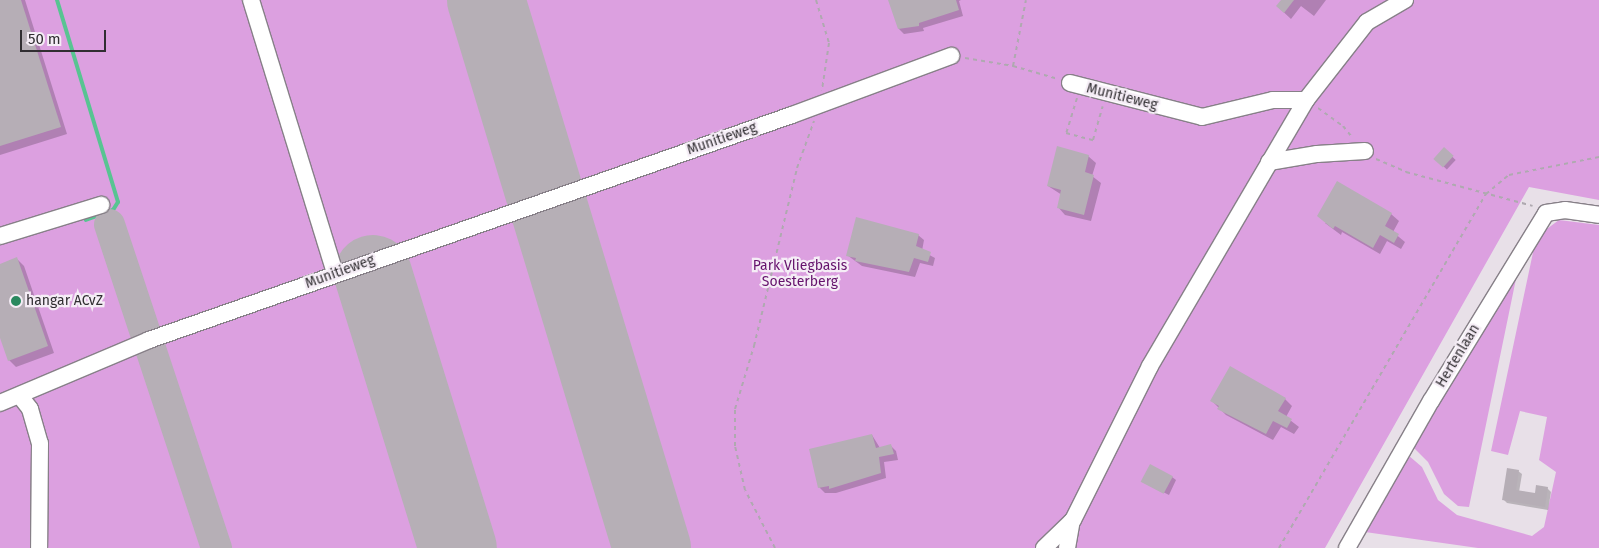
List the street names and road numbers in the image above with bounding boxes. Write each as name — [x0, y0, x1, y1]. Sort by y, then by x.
street label: Munitieweg — [1085, 80, 1159, 114]
street label: Munitieweg — [685, 119, 759, 159]
street label: Munitieweg — [303, 252, 377, 292]
street label: Hertenlaan — [1433, 321, 1483, 391]

